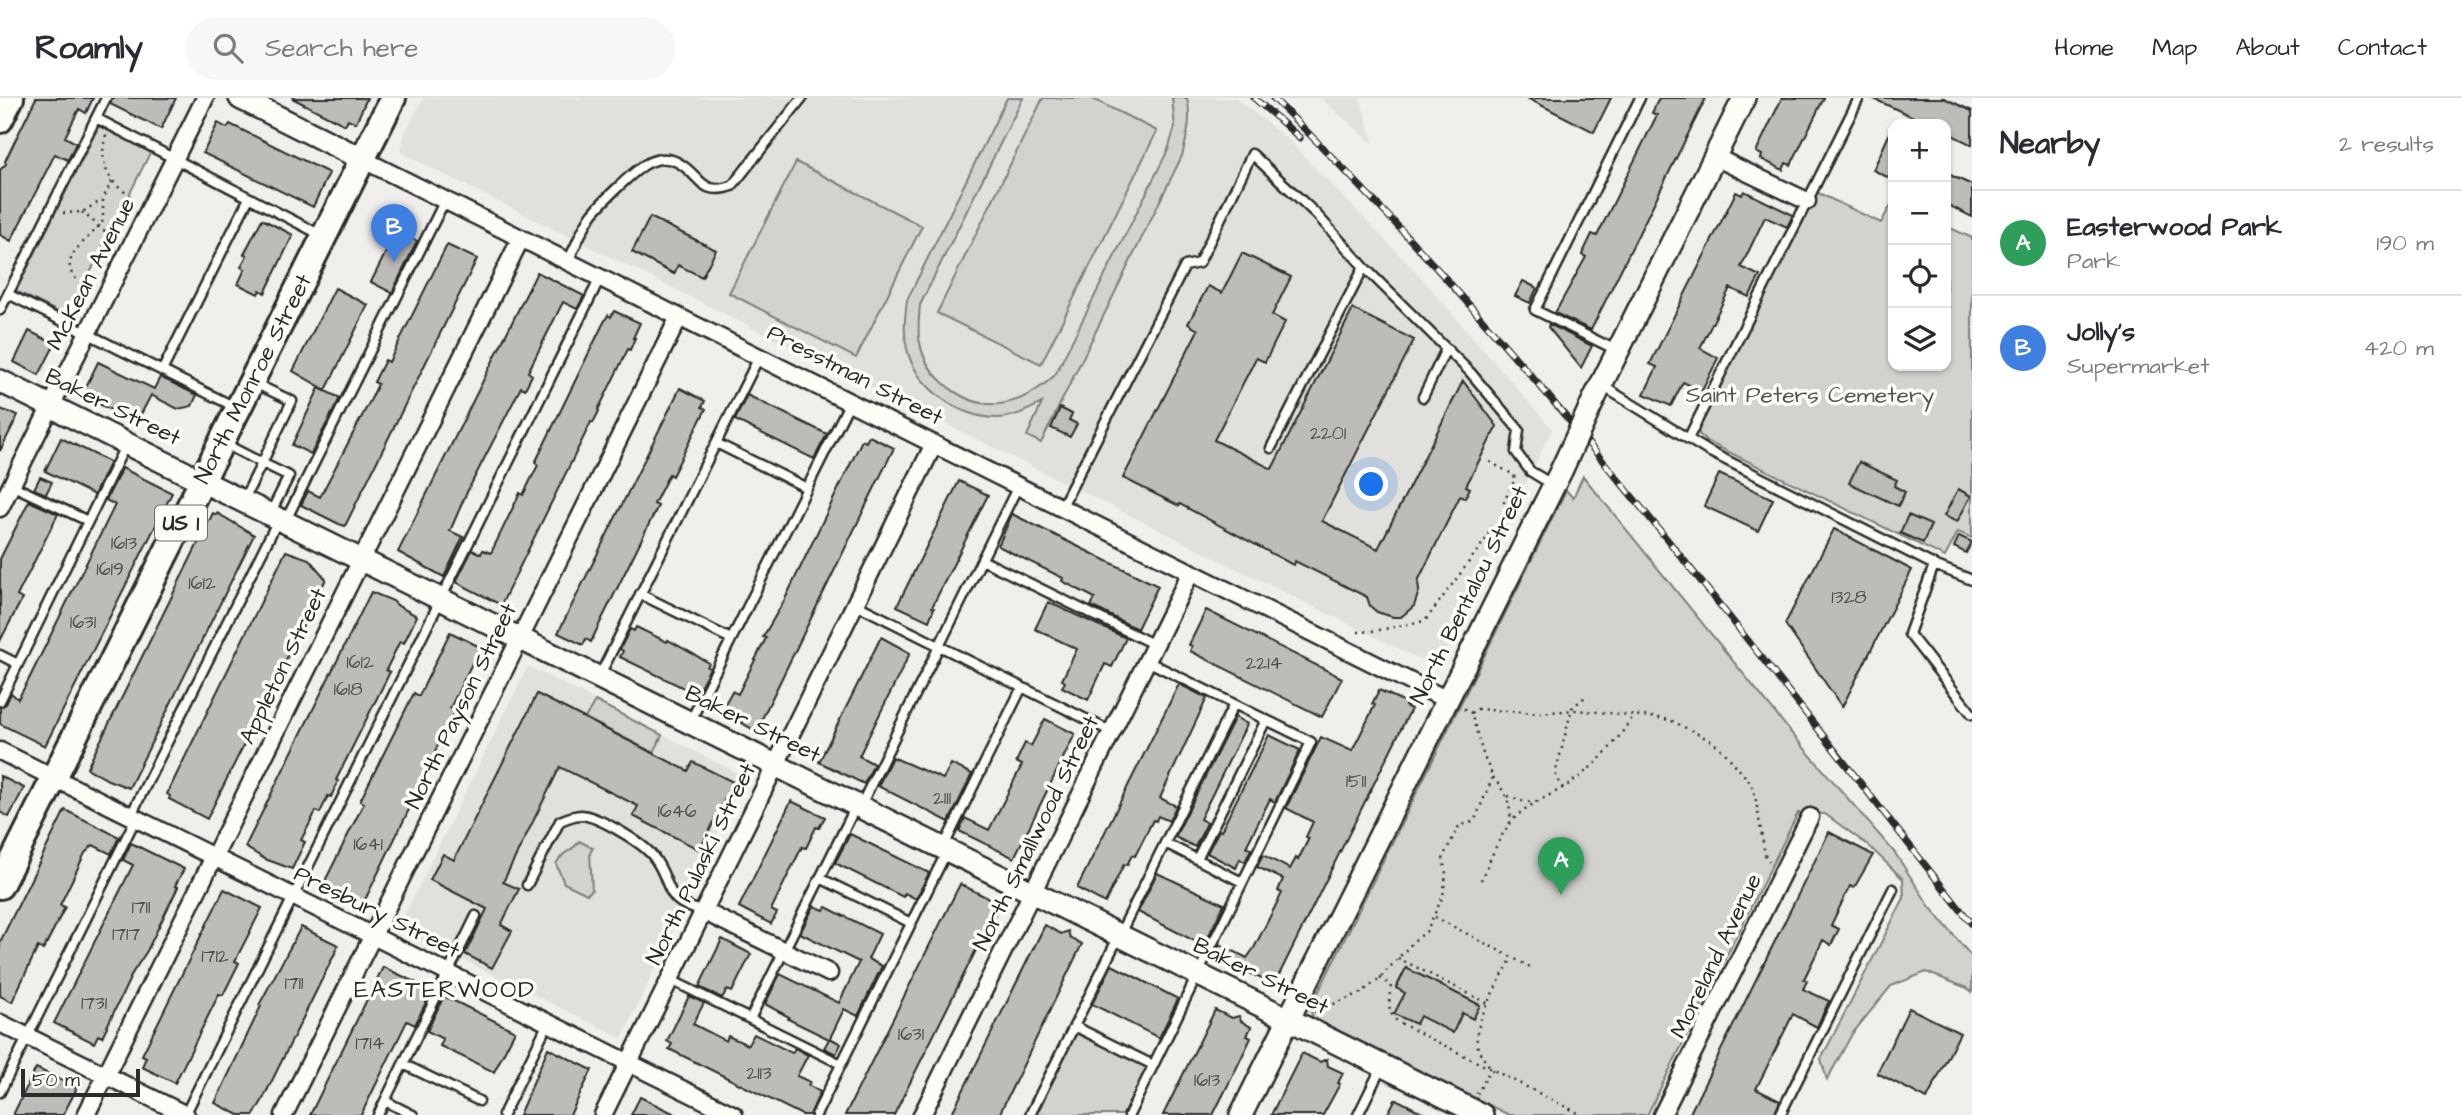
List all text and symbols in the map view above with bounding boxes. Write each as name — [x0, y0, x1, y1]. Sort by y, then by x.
search box — [185, 17, 675, 80]
text: Roamly — [35, 25, 143, 71]
icon: search — [209, 29, 247, 67]
text: Search here — [265, 30, 418, 66]
text: Home — [2054, 31, 2114, 65]
text: Map — [2152, 31, 2197, 65]
text: About — [2235, 31, 2300, 65]
text: Contact — [2338, 31, 2427, 65]
map controls — [1888, 119, 1951, 371]
button: + — [1888, 119, 1951, 182]
text: Nearby — [2000, 123, 2100, 165]
text: 2 results — [2339, 128, 2434, 160]
button: − — [1888, 182, 1951, 245]
street label: McKean Avenue — [39, 192, 143, 356]
pin: B — [371, 204, 417, 262]
text: Easterwood Park — [2067, 209, 2282, 245]
text: A — [2016, 227, 2030, 259]
text: 190 m — [2376, 227, 2434, 259]
button: locate — [1888, 245, 1951, 308]
text: Park — [2067, 245, 2120, 277]
street label: North Monroe Street — [186, 268, 320, 489]
button: layers — [1888, 308, 1951, 371]
text: Jolly’s — [2067, 314, 2135, 350]
street label: Presstman Street — [762, 317, 949, 433]
text: B — [2015, 332, 2031, 364]
text: 420 m — [2364, 332, 2434, 364]
text: Supermarket — [2067, 350, 2210, 382]
street label: Baker Street — [40, 360, 187, 454]
park label: Saint Peters Cemetery — [1686, 379, 1935, 412]
house number: 2201 — [1310, 420, 1347, 447]
your location — [1354, 467, 1388, 501]
street label: North Bentalou Street — [1402, 480, 1536, 710]
road number: US 1 — [155, 506, 207, 540]
house number: 1613 — [111, 530, 138, 557]
house number: 1619 — [96, 556, 124, 583]
house number: 1612 — [188, 570, 216, 597]
street label: Appleton Street — [231, 582, 335, 750]
house number: 1328 — [1831, 584, 1867, 611]
street label: North Payson Street — [397, 597, 526, 815]
house number: 1631 — [70, 609, 97, 636]
house number: 1612 — [346, 649, 374, 676]
house number: 2214 — [1245, 650, 1283, 677]
house number: 1618 — [333, 676, 363, 703]
street label: Baker Street — [680, 677, 827, 771]
street label: North Smallwood Street — [965, 709, 1107, 956]
street label: North Pulaski Street — [638, 757, 764, 970]
house number: 1511 — [1346, 768, 1367, 795]
house number: 2111 — [933, 785, 952, 812]
house number: 1646 — [657, 798, 697, 825]
house number: 1641 — [353, 831, 383, 858]
pin: A — [1538, 837, 1584, 895]
street label: Presbury Street — [288, 858, 466, 967]
street label: Moreland Avenue — [1662, 868, 1770, 1044]
house number: 1711 — [132, 894, 151, 921]
house number: 1717 — [112, 921, 140, 948]
street label: Baker Street — [1188, 929, 1335, 1023]
house number: 1712 — [201, 943, 229, 970]
house number: 1711 — [285, 970, 304, 997]
district label: EASTERWOOD — [354, 973, 536, 1007]
house number: 1731 — [81, 990, 108, 1017]
house number: 1631 — [898, 1021, 925, 1048]
house number: 1714 — [355, 1030, 385, 1057]
house number: 2113 — [746, 1060, 772, 1087]
scale bar — [21, 1066, 140, 1098]
text: 50 m — [32, 1067, 80, 1094]
house number: 1613 — [1194, 1067, 1221, 1094]

